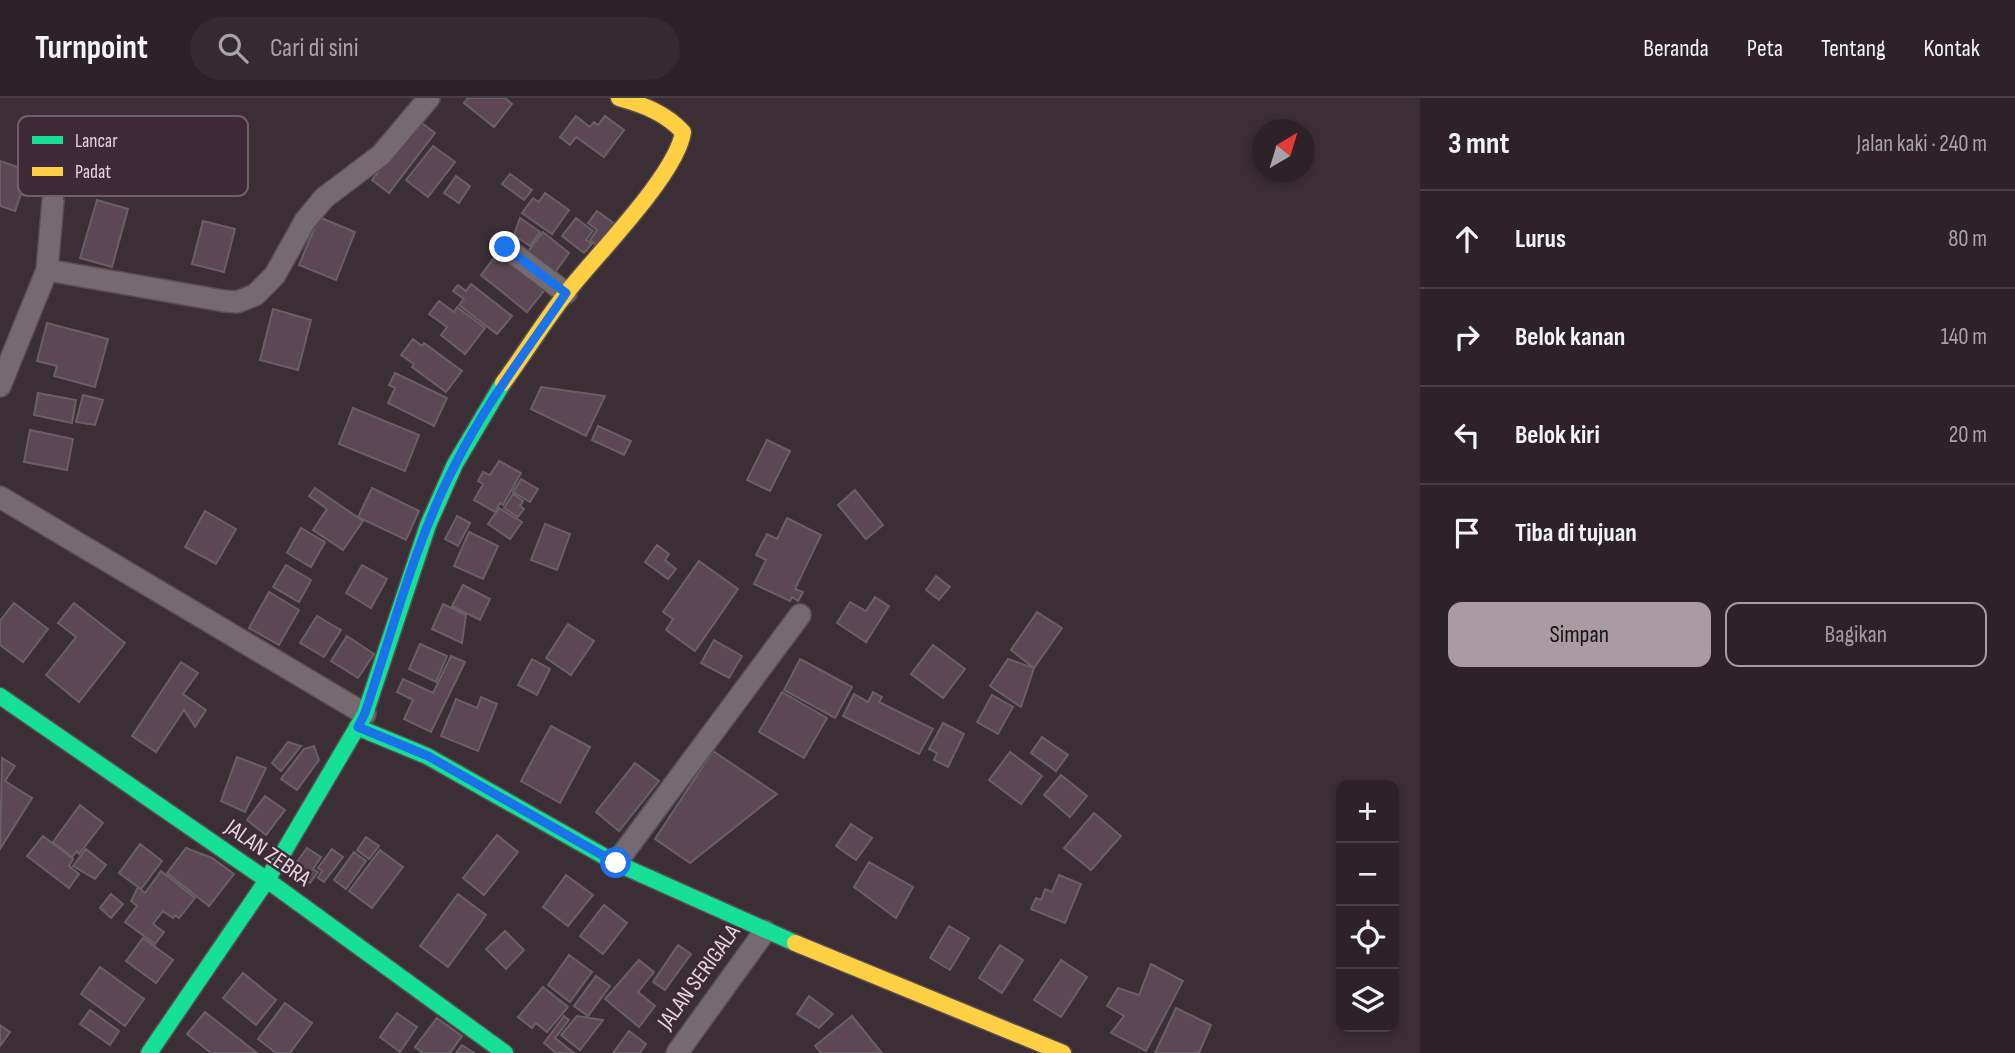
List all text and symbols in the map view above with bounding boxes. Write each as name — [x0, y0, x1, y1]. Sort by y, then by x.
search box — [190, 17, 680, 80]
text: Turnpoint — [35, 28, 148, 68]
icon: search — [214, 29, 252, 67]
text: Cari di sini — [270, 33, 359, 64]
text: Beranda — [1643, 34, 1709, 63]
text: Peta — [1747, 34, 1783, 63]
text: Tentang — [1821, 34, 1886, 63]
text: Kontak — [1924, 34, 1980, 63]
legend — [18, 116, 248, 196]
north arrow — [1252, 119, 1315, 182]
text: 3 mnt — [1448, 126, 1509, 162]
text: Lancar — [75, 130, 118, 153]
text: Jalan kaki · 240 m — [1857, 130, 1987, 158]
text: Padat — [75, 161, 111, 184]
icon: ahead — [1448, 220, 1486, 258]
text: Lurus — [1515, 224, 1566, 255]
text: 80 m — [1948, 225, 1987, 253]
route end — [489, 231, 520, 262]
icon: right — [1448, 318, 1486, 356]
text: Belok kanan — [1515, 322, 1625, 353]
text: 140 m — [1941, 323, 1987, 351]
icon: left — [1448, 416, 1486, 454]
text: Belok kiri — [1515, 420, 1600, 451]
text: 20 m — [1949, 421, 1987, 449]
icon: arrive — [1448, 514, 1486, 552]
text: Tiba di tujuan — [1515, 518, 1637, 549]
button: Simpan — [1448, 602, 1711, 667]
button: Bagikan — [1725, 602, 1987, 667]
map controls — [1336, 780, 1399, 1032]
button: + — [1336, 780, 1399, 843]
street label: JALAN ZEBRA — [219, 813, 316, 893]
button: − — [1336, 843, 1399, 906]
route start — [600, 847, 631, 878]
button: locate — [1336, 906, 1399, 969]
street label: JALAN SERIGALA — [651, 919, 747, 1036]
button: layers — [1336, 969, 1399, 1032]

